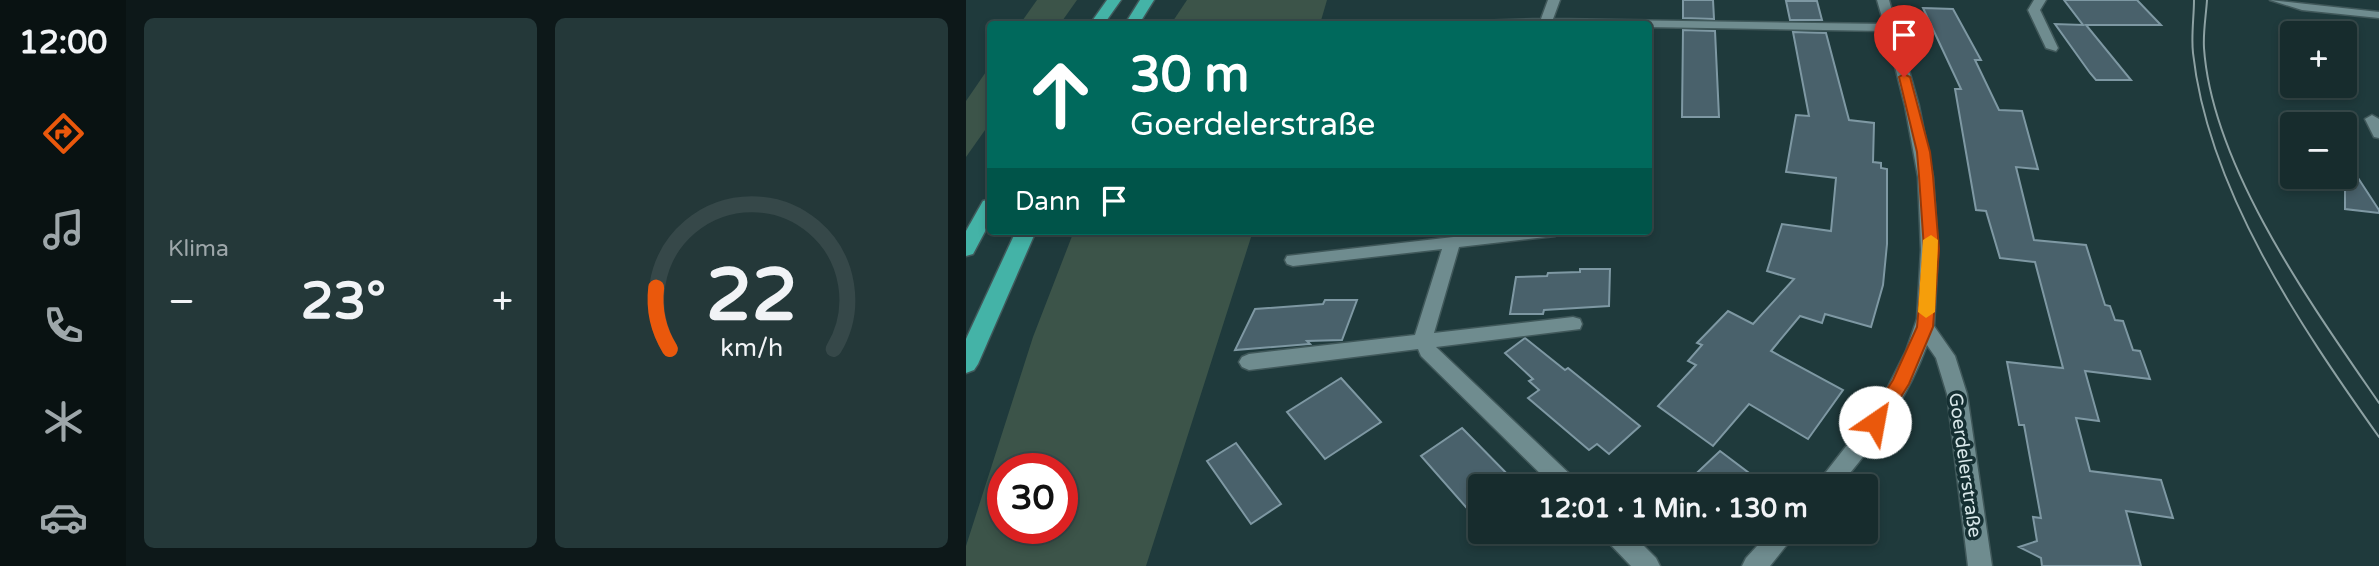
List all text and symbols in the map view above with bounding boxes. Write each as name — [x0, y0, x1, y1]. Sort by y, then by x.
pin — [1874, 5, 1934, 77]
icon: arrive — [1885, 16, 1923, 54]
map controls — [2280, 21, 2357, 189]
button: + — [2280, 21, 2357, 98]
text: 12:00 — [19, 24, 107, 62]
text: 30 m — [1130, 46, 1249, 105]
icon: ahead — [1015, 49, 1106, 140]
text: Goerdelerstraße — [1130, 106, 1375, 144]
icon: directions — [39, 109, 88, 158]
button: − — [2280, 112, 2357, 189]
icon: arrive — [1095, 182, 1133, 220]
text: Dann — [1015, 186, 1081, 217]
icon: music — [39, 205, 88, 254]
text: Klima — [168, 235, 229, 263]
text: 22 — [706, 252, 797, 340]
text: 23° — [301, 270, 386, 333]
text: − — [168, 279, 195, 325]
text: + — [492, 279, 513, 325]
icon: phone — [39, 301, 88, 350]
text: km/h — [720, 333, 783, 363]
position arrow — [1838, 385, 1912, 459]
street label: Goerdelerstraße — [1944, 391, 1986, 539]
icon: climate — [39, 397, 88, 446]
speed limit sign: 30 — [987, 453, 1078, 544]
icon: car — [39, 493, 88, 542]
text: 12:01 · 1 Min. · 130 m — [1538, 493, 1808, 524]

